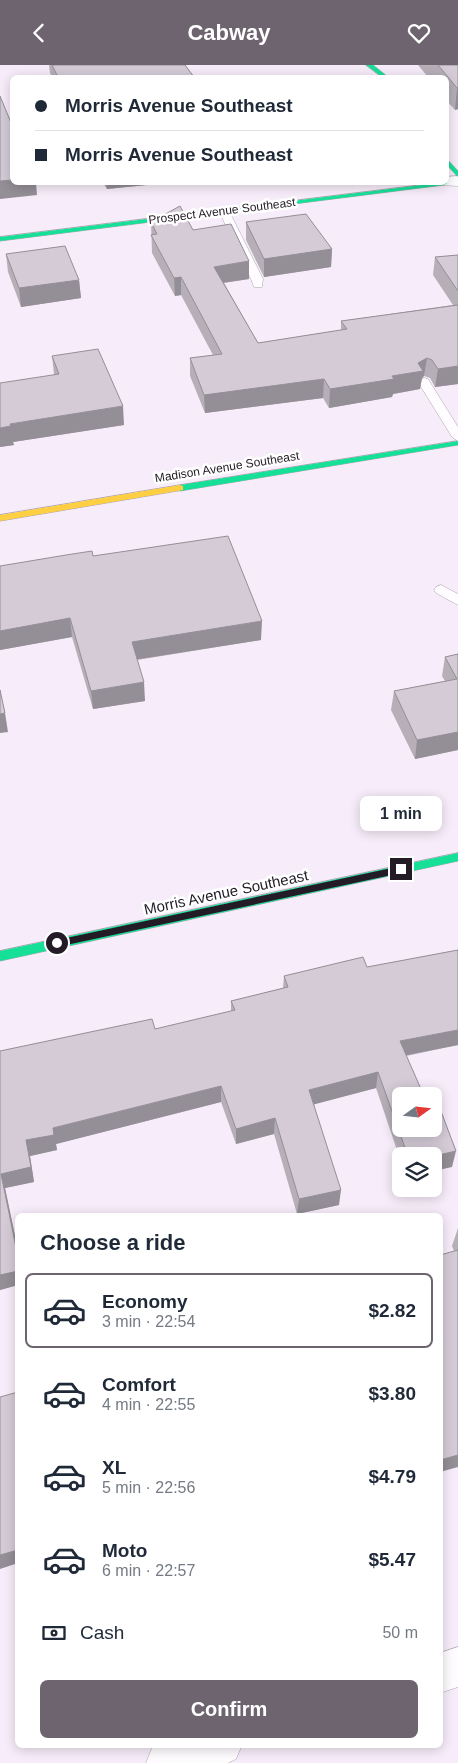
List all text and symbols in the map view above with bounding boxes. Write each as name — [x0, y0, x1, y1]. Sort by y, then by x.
icon: back — [25, 19, 53, 47]
icon: heart — [405, 19, 433, 47]
text: Cabway — [187, 20, 271, 45]
text: Morris Avenue Southeast — [65, 95, 293, 116]
text: Morris Avenue Southeast — [65, 144, 293, 165]
street label: Prospect Avenue Southeast — [148, 195, 297, 227]
street label: Madison Avenue Southeast — [154, 449, 301, 485]
callout: 1 min — [360, 797, 442, 831]
text: 1 min — [380, 805, 422, 822]
route end — [390, 858, 412, 880]
street label: Morris Avenue Southeast — [142, 866, 310, 918]
route start — [46, 932, 68, 954]
north arrow — [392, 1087, 442, 1137]
map controls — [392, 1087, 442, 1197]
button: layers — [392, 1147, 442, 1197]
text: Choose a ride — [40, 1230, 185, 1255]
icon: car — [42, 1288, 87, 1333]
text: Economy — [102, 1291, 188, 1312]
text: $2.82 — [368, 1300, 416, 1321]
text: 3 min · 22:54 — [102, 1313, 195, 1330]
icon: car — [42, 1371, 87, 1416]
text: Comfort — [102, 1374, 176, 1395]
text: $3.80 — [368, 1383, 416, 1404]
text: 4 min · 22:55 — [102, 1396, 195, 1413]
icon: car — [42, 1454, 87, 1499]
text: XL — [102, 1457, 126, 1478]
text: $4.79 — [368, 1466, 416, 1487]
text: 5 min · 22:56 — [102, 1479, 195, 1496]
icon: car — [42, 1537, 87, 1582]
text: Moto — [102, 1540, 147, 1561]
text: $5.47 — [368, 1549, 416, 1570]
text: 6 min · 22:57 — [102, 1562, 195, 1579]
icon: cash — [40, 1619, 68, 1647]
text: Cash — [80, 1622, 124, 1643]
text: 50 m — [382, 1624, 418, 1641]
button: Confirm — [40, 1680, 418, 1738]

